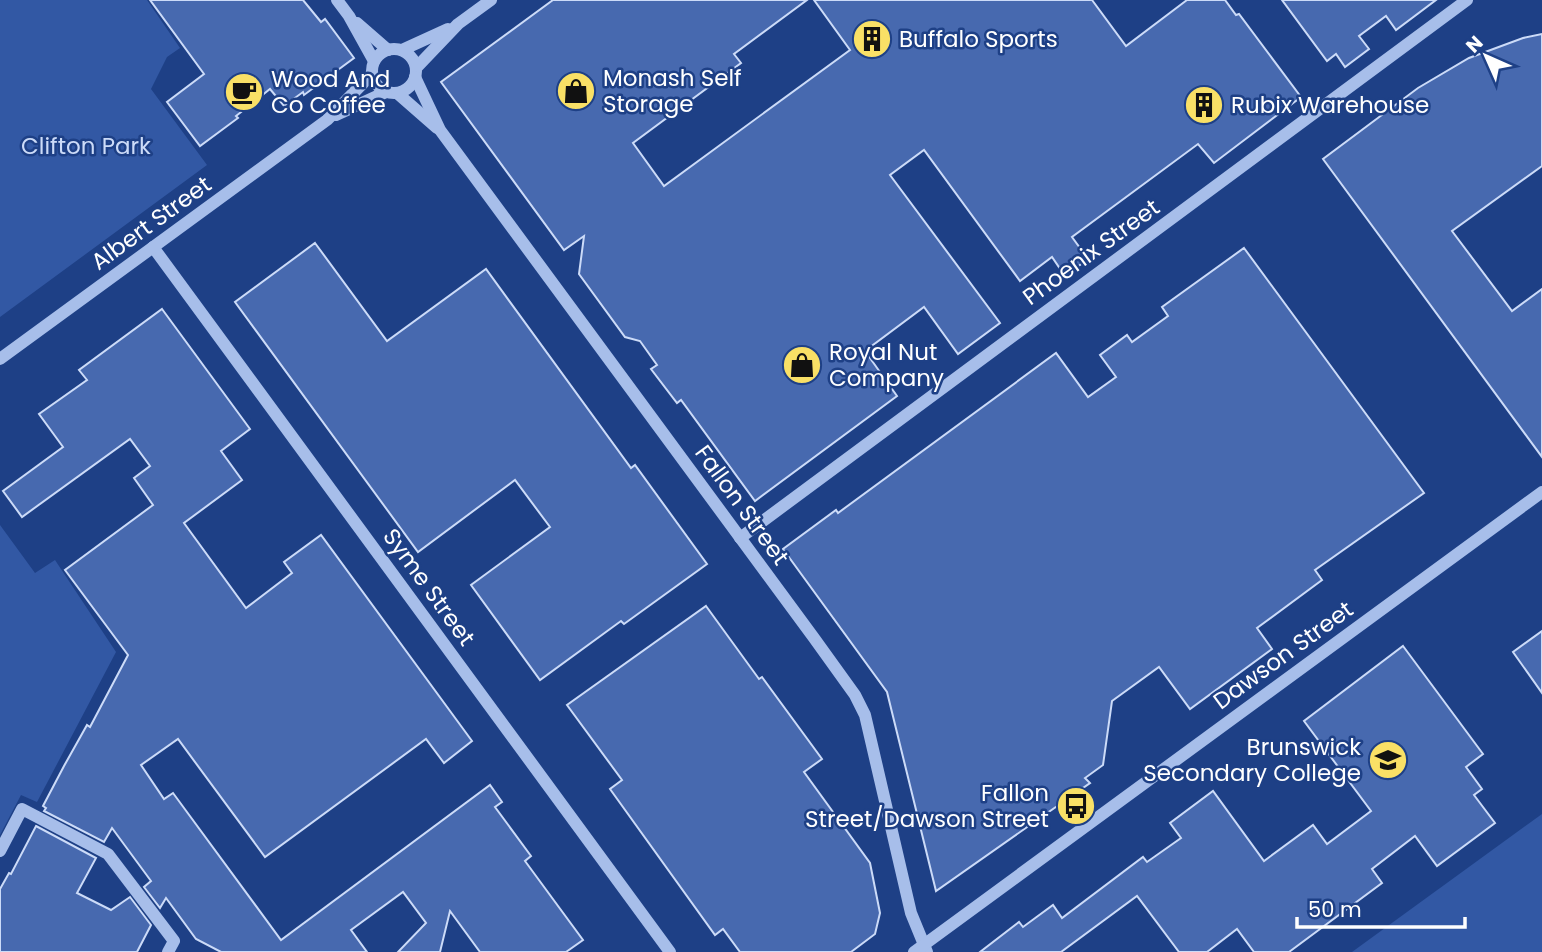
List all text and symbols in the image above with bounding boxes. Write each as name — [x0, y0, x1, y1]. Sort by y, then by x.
building icon: Buffalo Sports — [851, 18, 893, 60]
north arrow — [1451, 21, 1521, 91]
place label: Buffalo Sports — [899, 23, 1058, 55]
text: N — [1460, 30, 1489, 59]
place label: Monash Self Storage — [603, 62, 742, 120]
place label: Wood And Co Coffee — [271, 63, 390, 121]
shop icon: Monash Self Storage — [555, 70, 597, 112]
cafe icon: Wood And Co Coffee — [223, 71, 265, 113]
building icon: Rubix Warehouse — [1183, 84, 1225, 126]
place label: Rubix Warehouse — [1231, 89, 1429, 121]
park label: Clifton Park — [21, 130, 151, 162]
street label: Albert Street — [84, 168, 218, 278]
street label: Phoenix Street — [1016, 191, 1166, 313]
place label: Royal Nut Company — [829, 336, 944, 394]
shop icon: Royal Nut Company — [781, 344, 823, 386]
street label: Fallon Street — [688, 438, 796, 572]
street label: Syme Street — [376, 522, 482, 652]
street label: Dawson Street — [1207, 593, 1359, 717]
place label: Brunswick Secondary College — [1143, 731, 1361, 789]
school or university icon: Brunswick Secondary College — [1367, 739, 1409, 781]
place label: Fallon Street/Dawson Street — [805, 777, 1049, 835]
bus stop icon: Fallon Street/Dawson Street — [1055, 785, 1097, 827]
scale bar — [1297, 886, 1465, 930]
text: 50 m — [1308, 895, 1362, 924]

